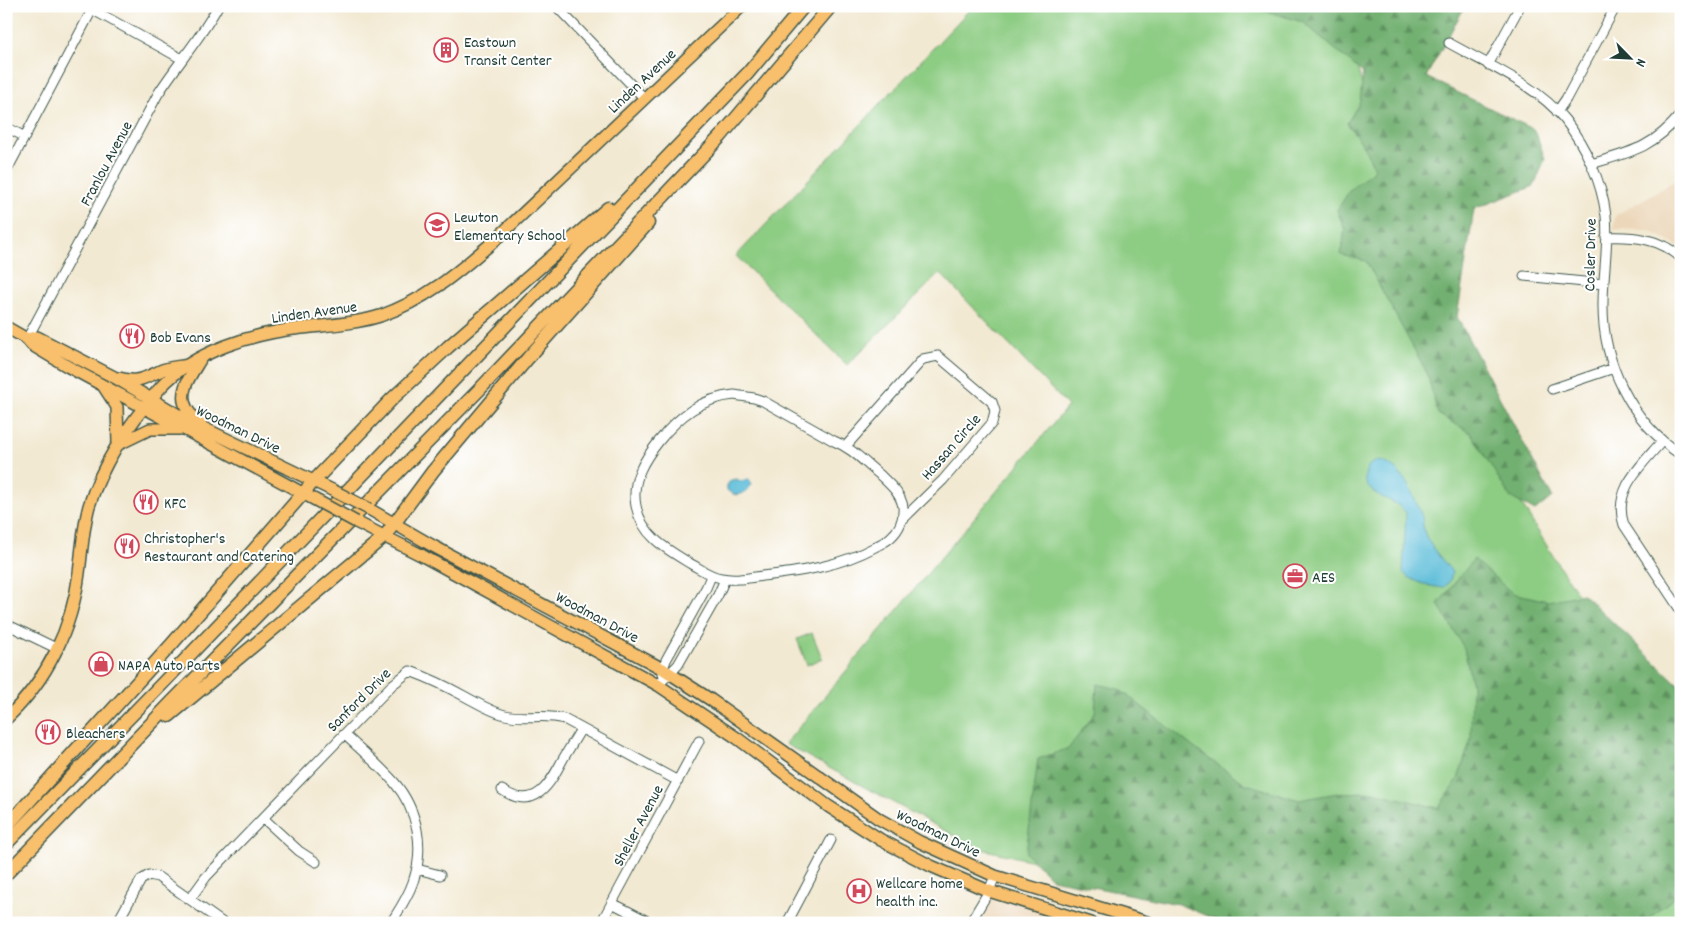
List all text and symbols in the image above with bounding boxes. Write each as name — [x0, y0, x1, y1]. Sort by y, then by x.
place label: Eastown Transit Center — [464, 32, 552, 73]
north arrow — [1604, 32, 1654, 82]
building icon: Eastown Transit Center — [433, 37, 459, 63]
street label: Linden Avenue — [603, 44, 682, 120]
text: N — [1629, 55, 1651, 70]
street label: Franlou Avenue — [75, 118, 139, 211]
place label: Lewton Elementary School — [454, 207, 566, 248]
school or university icon: Lewton Elementary School — [424, 212, 450, 238]
street label: Cosler Drive — [1579, 218, 1604, 292]
street label: Linden Avenue — [270, 296, 359, 331]
restaurant icon: Bob Evans — [119, 323, 145, 349]
place label: Bob Evans — [150, 327, 211, 350]
street label: Woodman Drive — [192, 400, 284, 461]
street label: Hassan Circle — [916, 409, 987, 486]
restaurant icon: KFC — [133, 489, 159, 515]
place label: KFC — [164, 493, 187, 516]
place label: Christopher's Restaurant and Catering — [144, 528, 294, 569]
restaurant icon: Christopher's Restaurant and Catering — [114, 533, 140, 559]
office icon: AES — [1282, 563, 1308, 589]
place label: AES — [1312, 567, 1335, 590]
street label: Woodman Drive — [551, 587, 643, 650]
shop icon: NAPA Auto Parts — [88, 651, 114, 677]
place label: NAPA Auto Parts — [118, 655, 220, 678]
street label: Sanford Drive — [322, 663, 397, 738]
restaurant icon: Bleachers — [35, 719, 61, 745]
place label: Bleachers — [66, 723, 126, 746]
street label: Sheller Avenue — [608, 781, 670, 871]
street label: Woodman Drive — [892, 804, 984, 865]
place label: Wellcare home health inc. — [876, 873, 963, 914]
hospital icon: Wellcare home health inc. — [846, 878, 872, 904]

